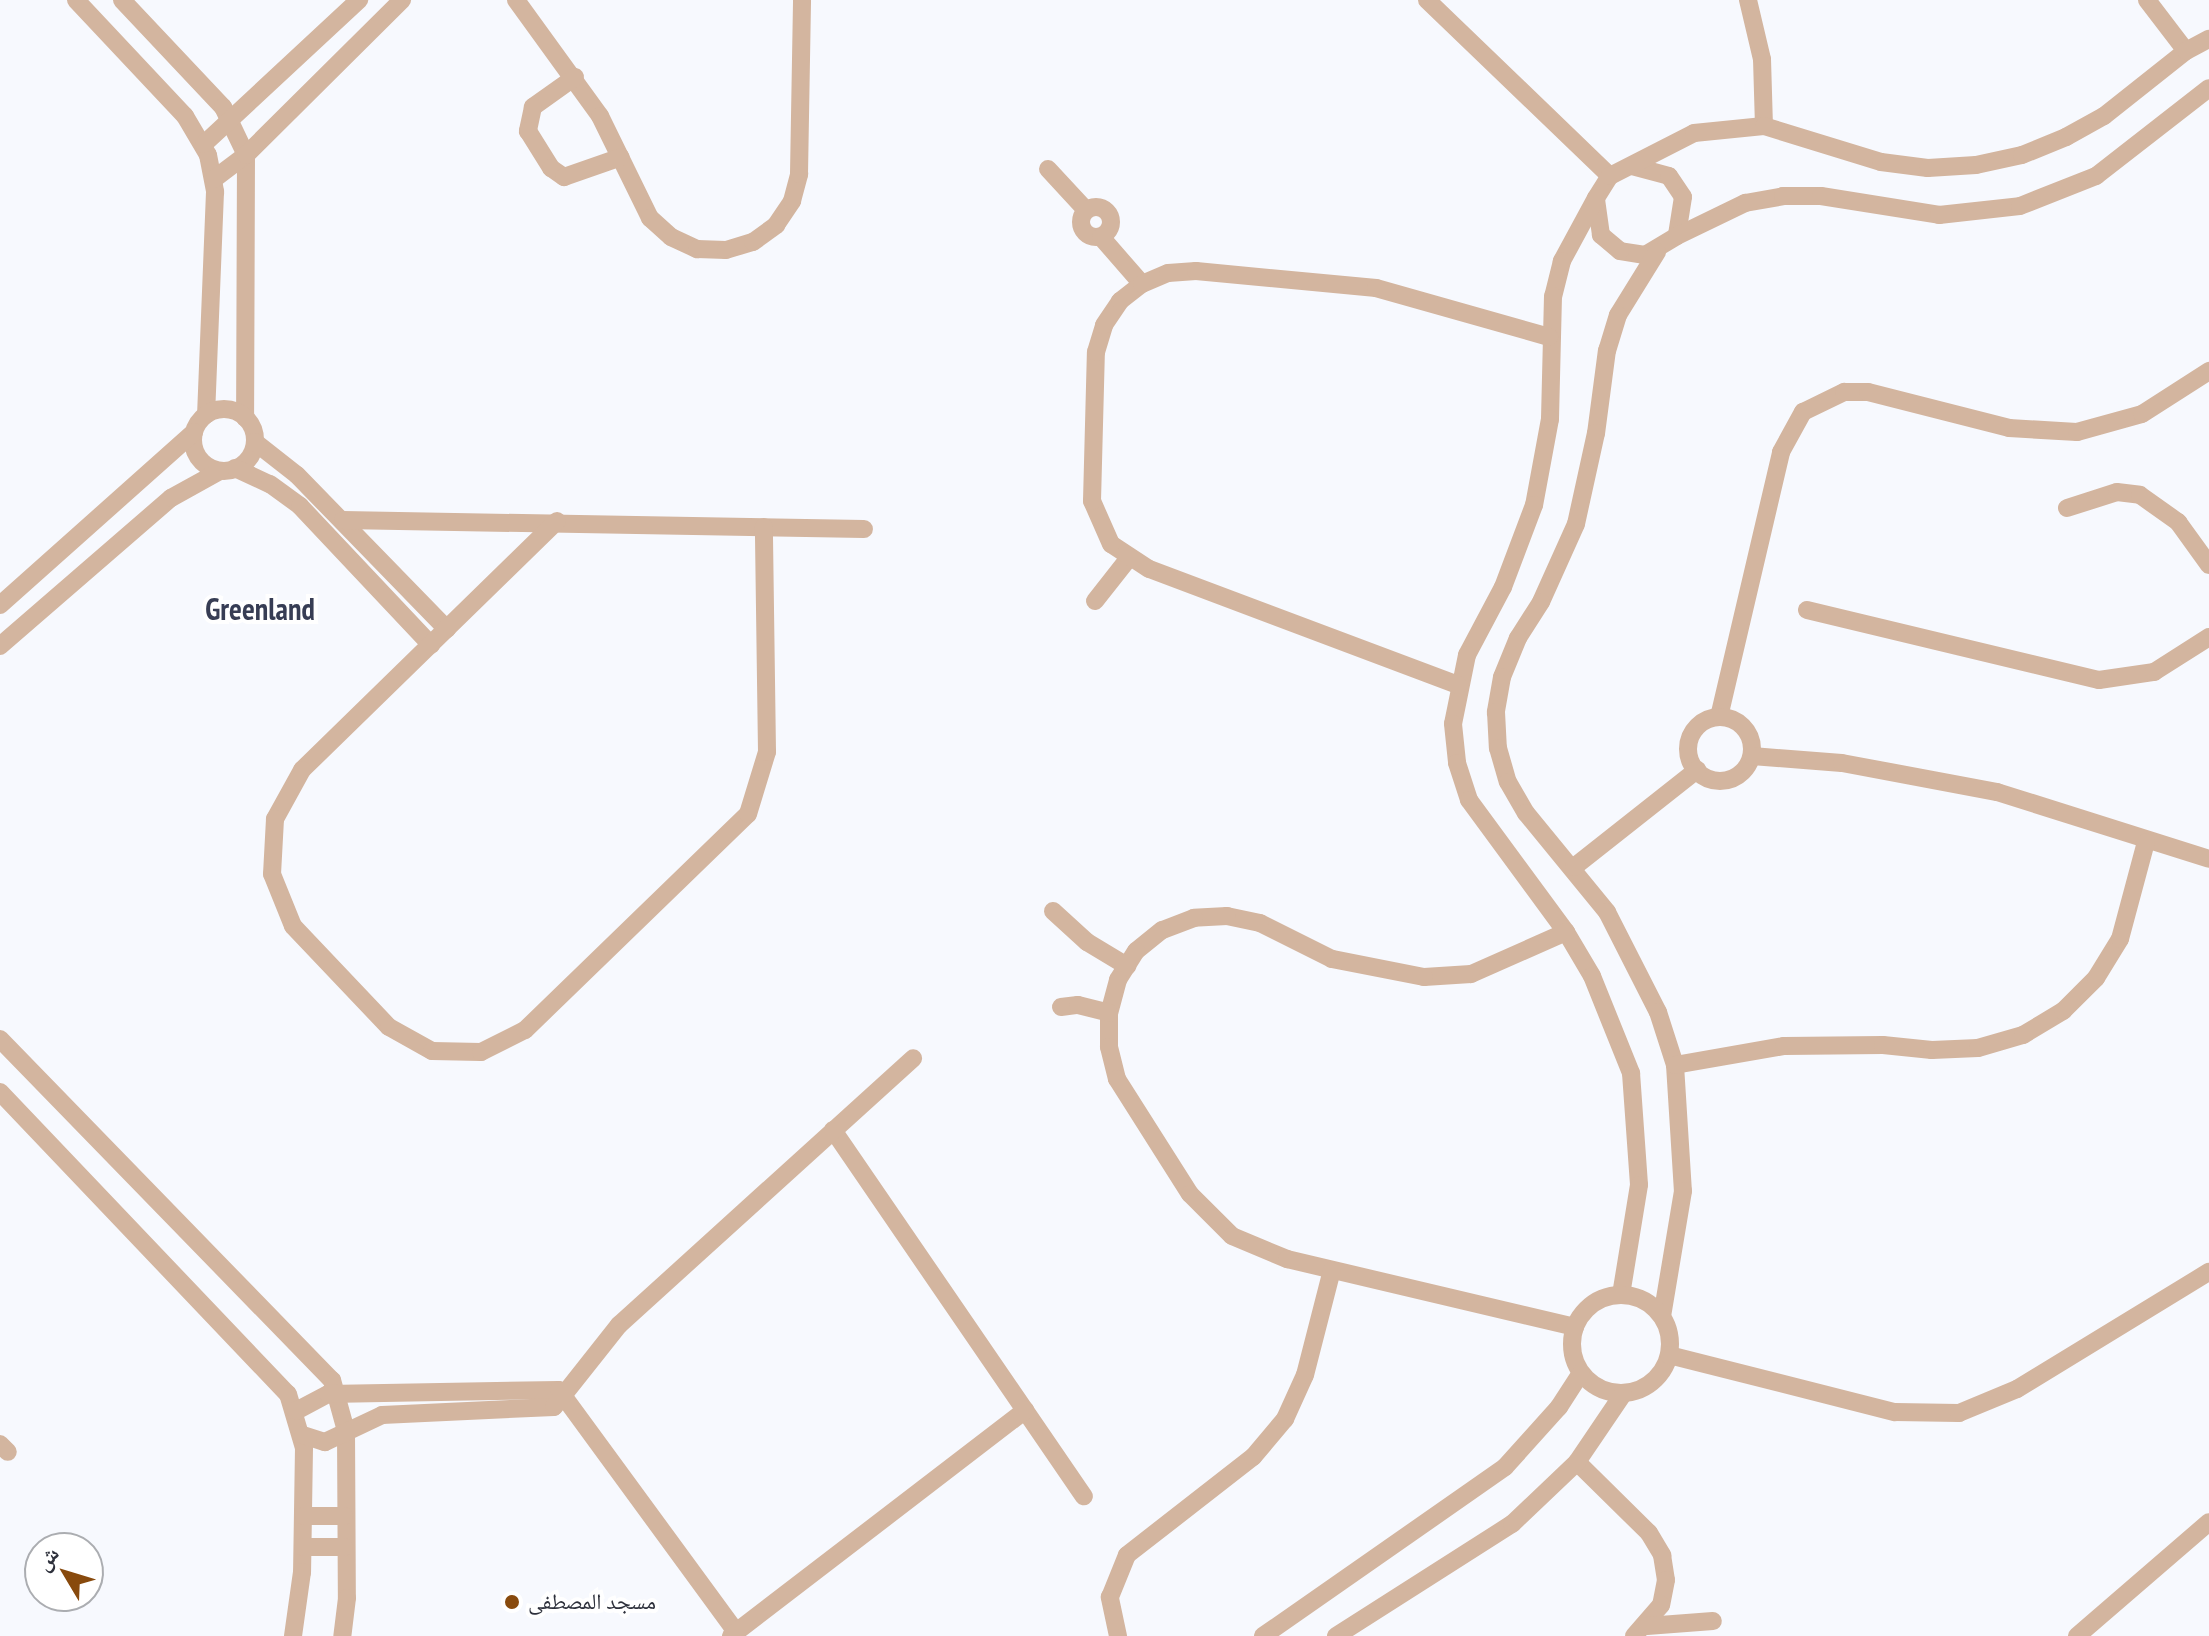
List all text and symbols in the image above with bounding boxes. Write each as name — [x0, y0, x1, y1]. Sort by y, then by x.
district label: Greenland — [205, 591, 315, 627]
north arrow — [24, 1532, 104, 1612]
text: ش — [28, 1541, 65, 1576]
place label: مسجد المصطفى — [528, 1589, 656, 1615]
marker: مسجد المصطفى — [503, 1593, 521, 1611]

